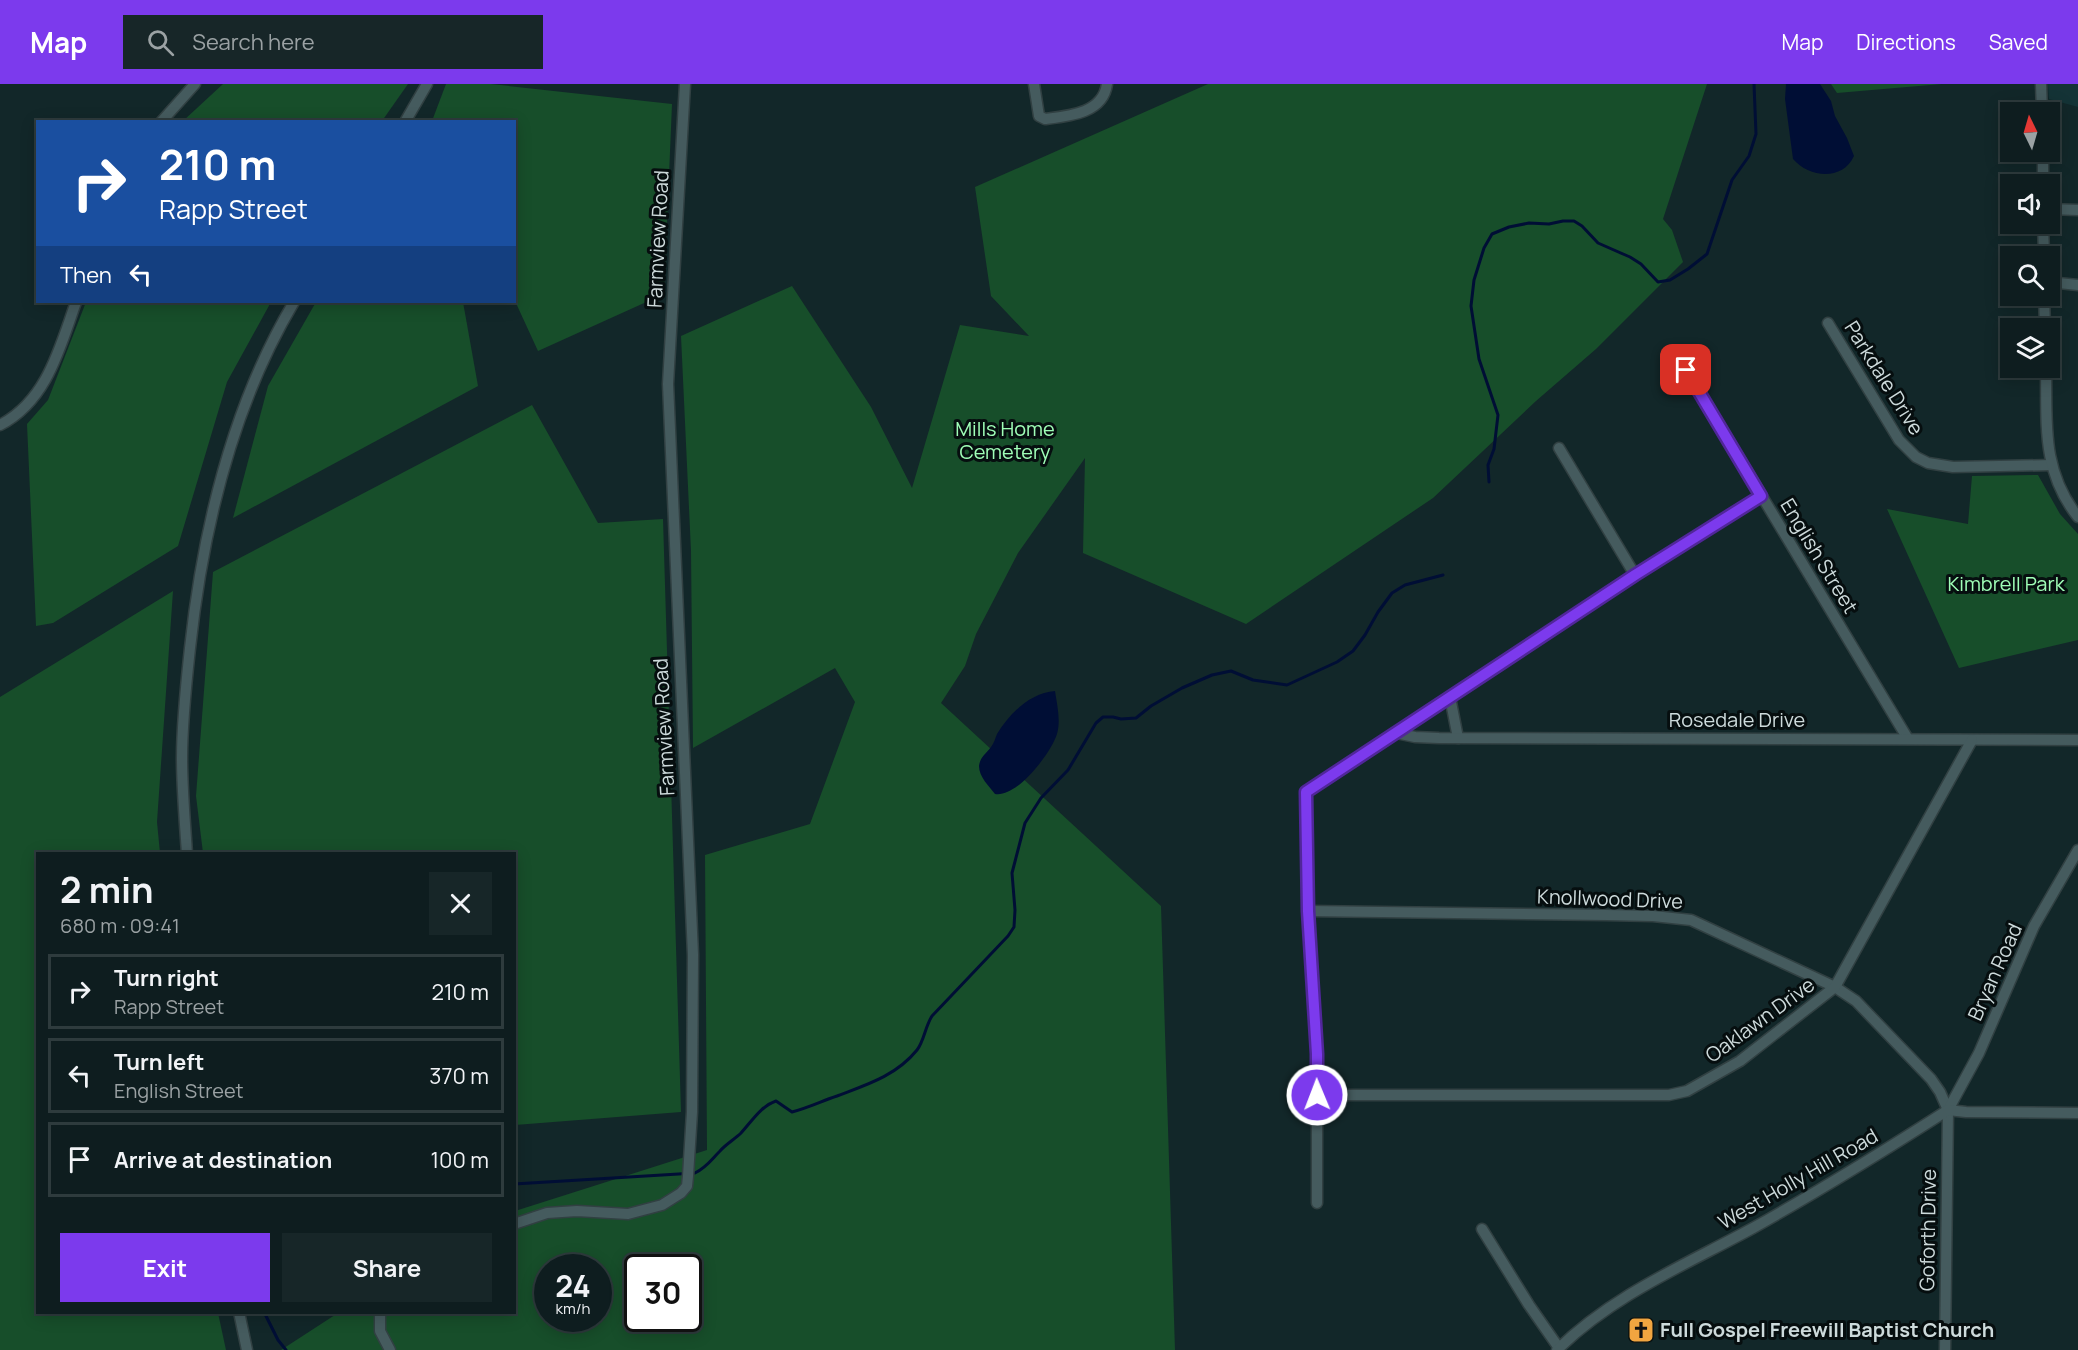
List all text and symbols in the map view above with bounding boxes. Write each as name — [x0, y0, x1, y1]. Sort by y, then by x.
search box — [123, 15, 543, 69]
text: Map — [30, 23, 87, 61]
icon: search — [144, 26, 177, 59]
text: Search here — [192, 27, 315, 57]
text: Map — [1782, 28, 1823, 56]
text: Directions — [1856, 28, 1956, 56]
text: Saved — [1989, 28, 2048, 56]
north arrow — [2000, 102, 2060, 162]
map controls — [2000, 102, 2060, 378]
text: 210 m — [159, 135, 276, 193]
icon: right — [60, 144, 138, 222]
street label: Farmview Road — [640, 169, 675, 308]
button: sound — [2000, 174, 2060, 234]
text: Rapp Street — [159, 190, 308, 227]
button: search — [2000, 246, 2060, 306]
icon: left — [124, 258, 157, 291]
text: Then — [60, 260, 112, 290]
street label: Parkdale Drive — [1839, 316, 1930, 440]
button: layers — [2000, 318, 2060, 378]
pin — [1660, 344, 1711, 395]
icon: arrive — [1669, 353, 1702, 386]
park label: Mills Home Cemetery — [955, 415, 1055, 465]
street label: English Street — [1774, 493, 1864, 618]
park label: Kimbrell Park — [1947, 570, 2066, 597]
street label: Farmview Road — [646, 658, 681, 797]
street label: Rosedale Drive — [1669, 706, 1805, 733]
text: 2 min — [60, 865, 154, 914]
button: close — [429, 872, 492, 935]
street label: Knollwood Drive — [1537, 882, 1683, 915]
text: 680 m · 09:41 — [60, 912, 180, 939]
street label: Bryan Road — [1961, 919, 2028, 1025]
text: Turn right — [114, 963, 219, 993]
street label: Oaklawn Drive — [1700, 971, 1820, 1068]
icon: right — [63, 975, 96, 1008]
text: 210 m — [431, 977, 489, 1007]
text: Rapp Street — [114, 993, 224, 1020]
text: Turn left — [114, 1047, 204, 1077]
icon: left — [63, 1059, 96, 1092]
text: 370 m — [429, 1061, 489, 1091]
position arrow — [1285, 1063, 1349, 1127]
text: English Street — [114, 1077, 244, 1104]
street label: West Holly Hill Road — [1713, 1122, 1883, 1235]
icon: arrive — [63, 1143, 96, 1176]
text: Arrive at destination — [114, 1145, 332, 1175]
text: 100 m — [431, 1145, 489, 1175]
street label: Goforth Drive — [1913, 1169, 1942, 1291]
button: Exit — [60, 1233, 270, 1302]
button: Share — [282, 1233, 492, 1302]
speed limit sign: 30 — [624, 1254, 702, 1332]
text: 24 — [555, 1265, 591, 1306]
text: km/h — [556, 1298, 590, 1319]
church icon: Full Gospel Freewill Baptist Church — [1626, 1315, 1656, 1345]
place label: Full Gospel Freewill Baptist Church — [1660, 1316, 1994, 1343]

